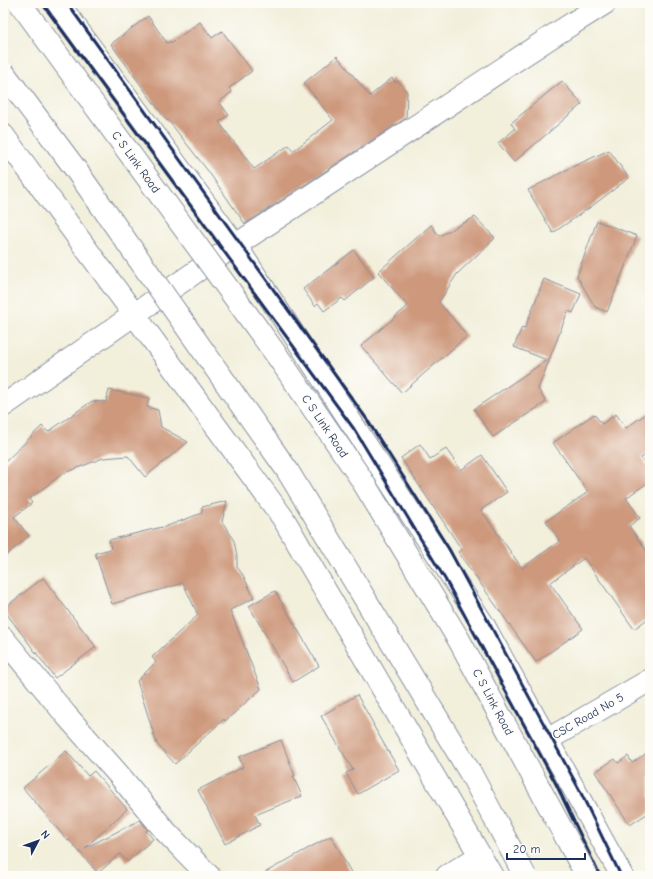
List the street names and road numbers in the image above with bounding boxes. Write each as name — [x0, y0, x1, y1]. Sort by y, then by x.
street label: C S Link Road — [109, 128, 163, 196]
street label: C S Link Road — [299, 392, 351, 460]
street label: C S Link Road — [470, 666, 516, 738]
street label: CSC Road No 5 — [550, 690, 626, 742]

